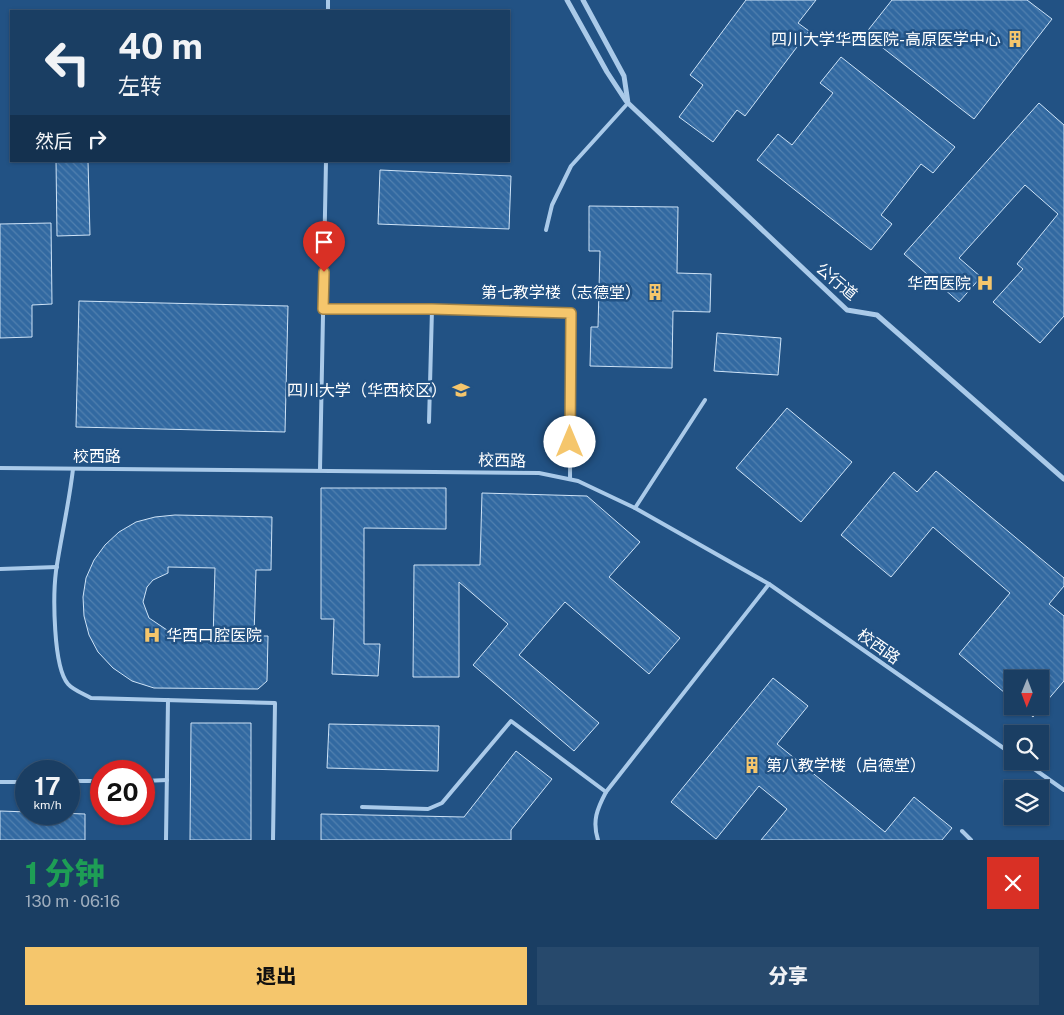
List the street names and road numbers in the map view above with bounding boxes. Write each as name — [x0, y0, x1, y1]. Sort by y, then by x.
street label: 公行道 — [812, 259, 861, 304]
street label: 校西路 — [73, 447, 121, 466]
street label: 校西路 — [478, 451, 526, 470]
street label: 校西路 — [854, 625, 904, 668]

